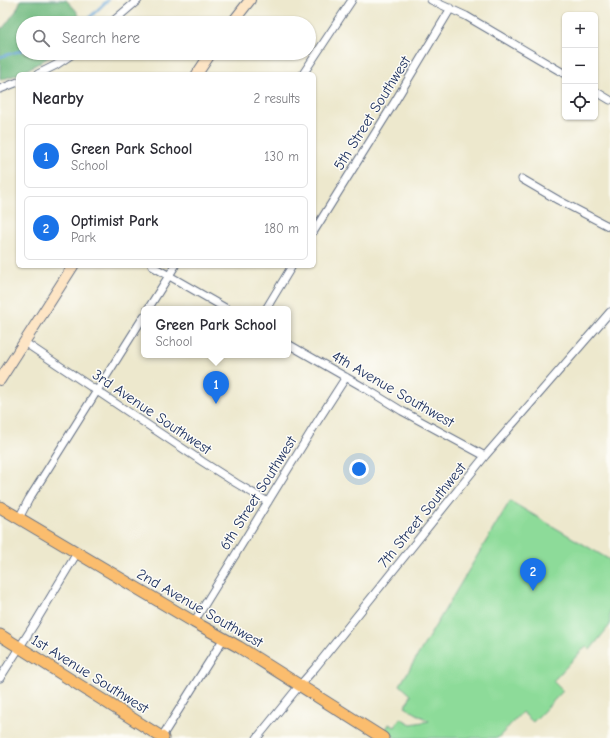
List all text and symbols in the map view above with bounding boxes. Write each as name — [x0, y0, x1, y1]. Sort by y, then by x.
map controls — [562, 12, 598, 120]
button: + — [562, 12, 598, 48]
search box — [16, 16, 316, 60]
icon: search — [30, 27, 52, 49]
text: Search here — [62, 29, 140, 47]
button: − — [562, 48, 598, 84]
street label: 5th Street Southwest — [330, 52, 415, 173]
button: locate — [562, 84, 598, 120]
text: Nearby — [32, 89, 83, 108]
text: 2 results — [253, 91, 300, 106]
text: Green Park School — [71, 140, 192, 158]
text: 1 — [43, 149, 49, 164]
text: 130 m — [264, 149, 299, 164]
text: School — [71, 158, 108, 173]
text: Optimist Park — [71, 212, 158, 230]
text: 2 — [43, 221, 49, 236]
text: 180 m — [264, 221, 299, 236]
text: Park — [71, 230, 96, 245]
popup — [141, 306, 291, 358]
text: Green Park School — [155, 316, 277, 334]
text: School — [155, 334, 192, 349]
street label: 4th Avenue Southwest — [329, 347, 458, 432]
street label: 3rd Avenue Southwest — [89, 365, 216, 459]
pin: 1 — [203, 371, 229, 404]
street label: 6th Street Southwest — [216, 432, 301, 553]
street label: 7th Street Southwest — [374, 458, 470, 571]
your location — [349, 459, 369, 479]
pin: 2 — [520, 558, 546, 591]
street label: 2nd Avenue Southwest — [134, 565, 267, 652]
street label: 1st Avenue Southwest — [28, 631, 153, 718]

